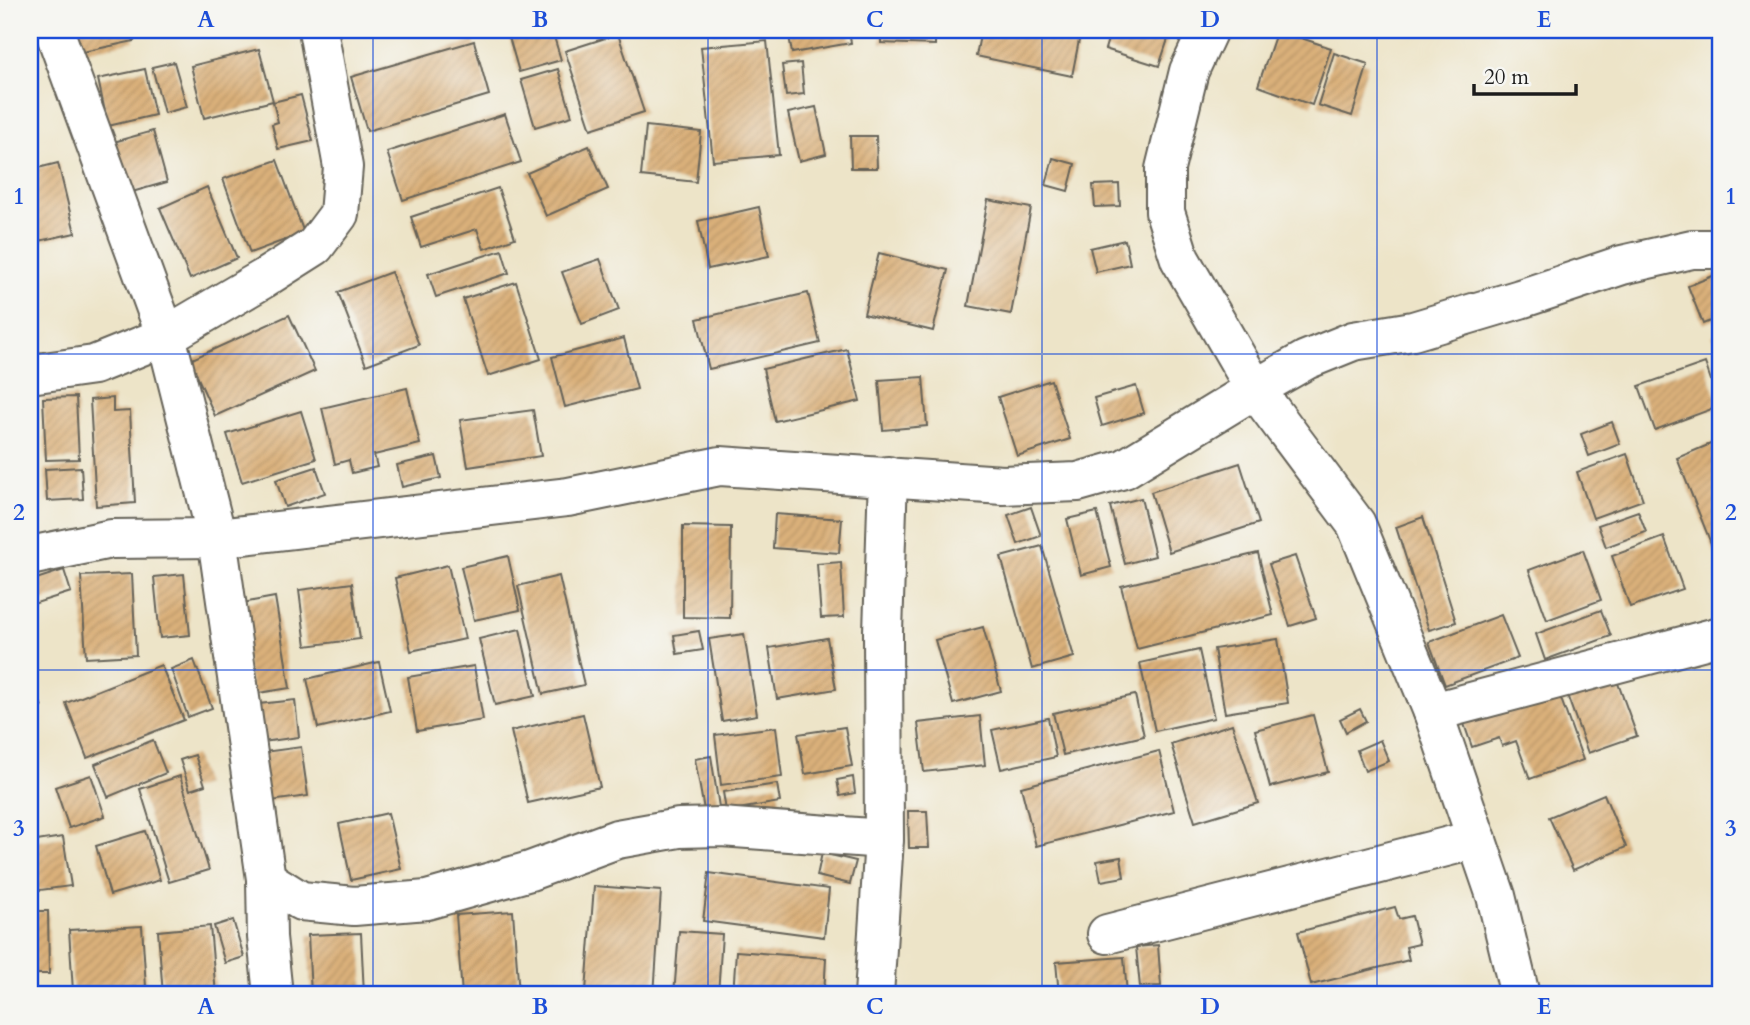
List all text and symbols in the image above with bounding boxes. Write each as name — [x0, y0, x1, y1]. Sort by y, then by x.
text: A — [197, 4, 215, 35]
text: B — [532, 4, 548, 35]
text: C — [866, 4, 884, 35]
text: D — [1200, 4, 1220, 35]
text: E — [1537, 4, 1551, 35]
scale bar — [1474, 52, 1575, 96]
text: 20 m — [1484, 63, 1529, 92]
text: 1 — [13, 181, 25, 212]
text: 1 — [1725, 181, 1737, 212]
text: 2 — [13, 497, 25, 528]
text: 2 — [1725, 497, 1737, 528]
text: 3 — [13, 813, 25, 844]
text: 3 — [1725, 813, 1737, 844]
text: A — [197, 991, 215, 1022]
text: B — [532, 991, 548, 1022]
text: C — [866, 991, 884, 1022]
text: D — [1200, 991, 1220, 1022]
text: E — [1537, 991, 1551, 1022]

